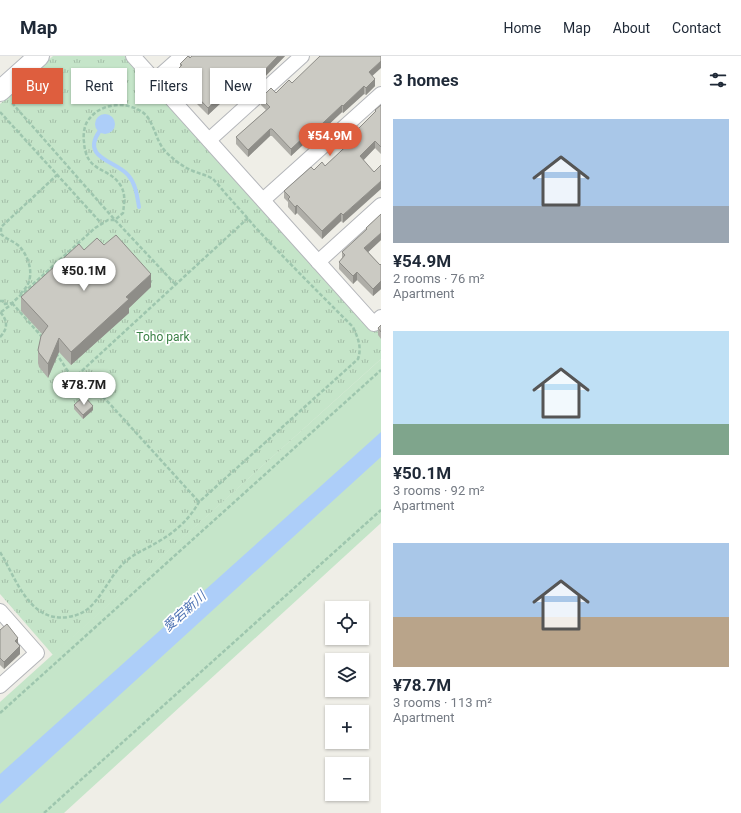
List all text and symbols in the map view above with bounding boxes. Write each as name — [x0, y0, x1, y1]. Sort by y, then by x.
text: Map — [20, 16, 58, 39]
text: Home — [503, 20, 541, 36]
text: Map — [563, 20, 591, 36]
text: About — [613, 20, 650, 36]
text: Contact — [672, 20, 721, 36]
chip: Buy — [12, 68, 63, 104]
chip: Rent — [71, 68, 127, 104]
chip: Filters — [135, 68, 202, 104]
chip: New — [210, 68, 266, 104]
icon: filters — [707, 69, 729, 91]
text: 3 homes — [393, 70, 459, 90]
pin: ¥54.9M — [297, 123, 363, 157]
text: ¥54.9M — [308, 128, 352, 143]
icon: home — [525, 145, 597, 217]
text: ¥54.9M — [393, 251, 451, 271]
pin: ¥50.1M — [51, 258, 117, 292]
text: ¥50.1M — [62, 263, 106, 278]
text: 2 rooms · 76 m² — [393, 271, 485, 286]
text: Apartment — [393, 286, 455, 301]
park label: Toho park — [136, 330, 191, 344]
icon: home — [525, 357, 597, 429]
pin: ¥78.7M — [51, 372, 117, 406]
text: ¥78.7M — [62, 377, 106, 392]
text: ¥50.1M — [393, 463, 451, 483]
text: 3 rooms · 92 m² — [393, 483, 485, 498]
text: Apartment — [393, 498, 455, 513]
icon: home — [525, 569, 597, 641]
water label: 愛宕新川 — [160, 587, 210, 634]
map controls — [325, 601, 369, 801]
button: locate — [325, 601, 369, 645]
button: layers — [325, 653, 369, 697]
text: ¥78.7M — [393, 675, 451, 695]
text: 3 rooms · 113 m² — [393, 695, 492, 710]
button: + — [325, 705, 369, 749]
text: Apartment — [393, 710, 455, 725]
button: − — [325, 757, 369, 801]

